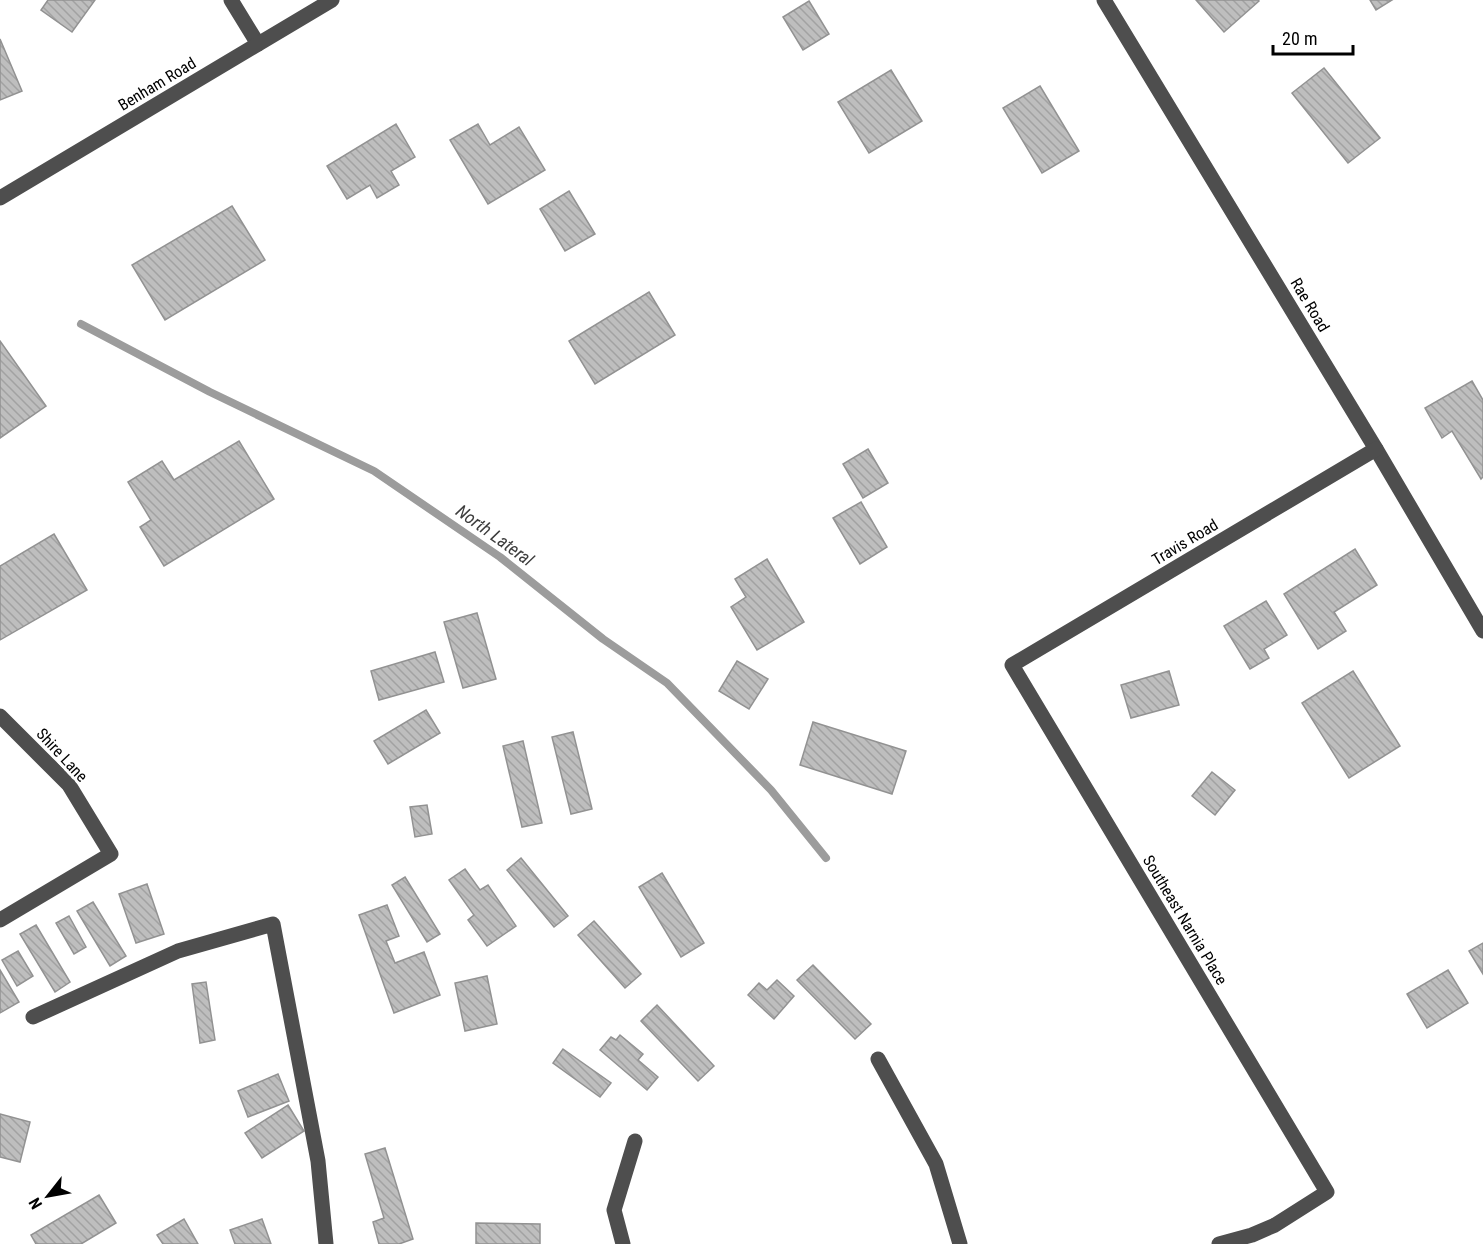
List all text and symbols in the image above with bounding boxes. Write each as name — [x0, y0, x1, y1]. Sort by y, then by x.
scale bar — [1273, 18, 1352, 56]
text: 20 m — [1282, 28, 1317, 49]
street label: Benham Road — [115, 53, 199, 115]
street label: Rae Road — [1287, 275, 1333, 335]
water label: North Lateral — [452, 500, 539, 571]
street label: Travis Road — [1149, 515, 1221, 569]
street label: Shire Lane — [33, 724, 91, 786]
street label: Southeast Narnia Place — [1139, 852, 1231, 988]
north arrow — [18, 1166, 78, 1226]
text: N — [25, 1194, 46, 1213]

